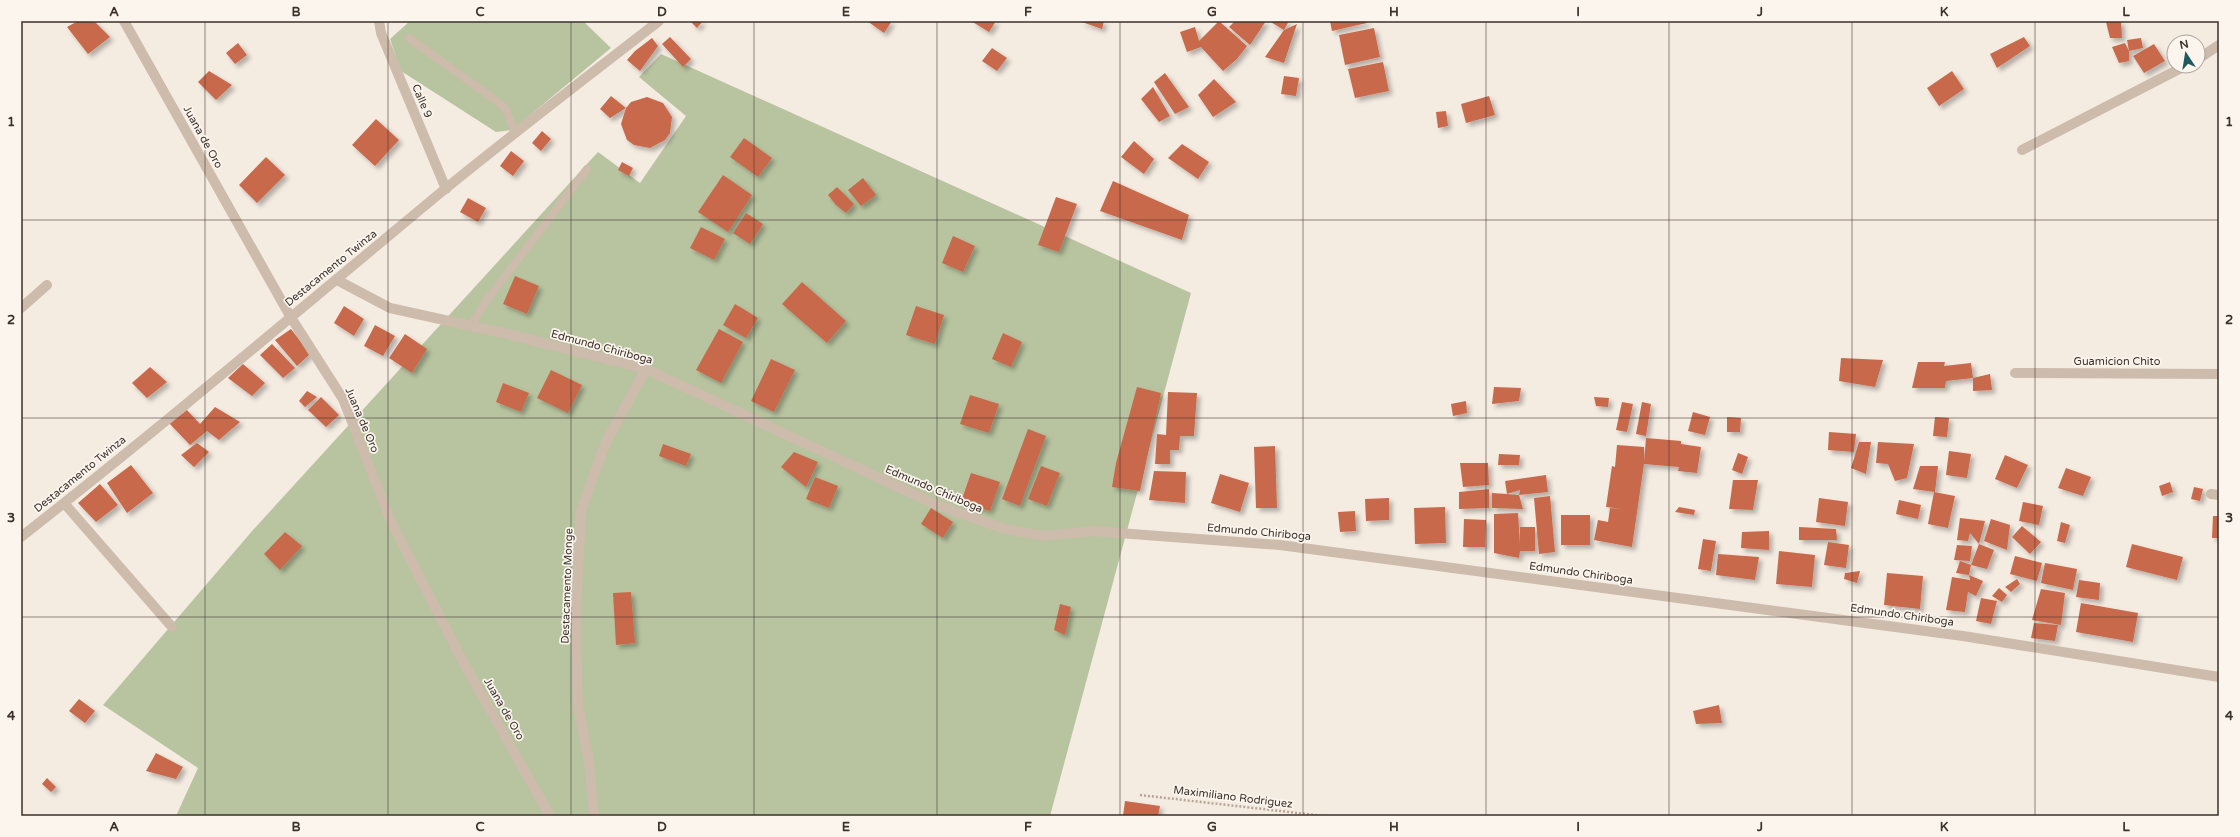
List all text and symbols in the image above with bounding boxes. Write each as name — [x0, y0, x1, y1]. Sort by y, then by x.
text: A — [109, 4, 119, 20]
text: B — [291, 4, 301, 20]
text: C — [475, 4, 485, 20]
text: D — [657, 4, 667, 20]
text: E — [842, 4, 850, 20]
text: F — [1024, 4, 1032, 20]
text: G — [1207, 4, 1217, 20]
text: H — [1389, 4, 1399, 20]
text: I — [1576, 4, 1580, 20]
text: J — [1756, 4, 1763, 20]
text: K — [1940, 4, 1949, 20]
text: L — [2122, 4, 2130, 20]
north arrow — [2166, 34, 2206, 74]
text: N — [2178, 37, 2190, 52]
street label: Calle 9 — [409, 82, 435, 120]
street label: Juana de Oro — [181, 104, 226, 171]
text: 1 — [7, 114, 15, 130]
text: 1 — [2225, 114, 2233, 130]
street label: Destacamento Twinza — [283, 227, 379, 309]
text: 2 — [7, 312, 15, 328]
text: 2 — [2225, 312, 2233, 328]
street label: Edmundo Chiriboga — [550, 327, 654, 367]
street label: Guamicion Chito — [2074, 355, 2161, 368]
street label: Juana de Oro — [342, 386, 382, 455]
street label: Destacamento Twinza — [32, 433, 128, 515]
street label: Edmundo Chiriboga — [883, 463, 985, 515]
text: 3 — [7, 510, 15, 526]
text: 3 — [2225, 510, 2233, 526]
street label: Edmundo Chiriboga — [1206, 521, 1312, 543]
street label: Destacamento Monge — [558, 528, 576, 644]
street label: Edmundo Chiriboga — [1528, 559, 1634, 587]
street label: Edmundo Chiriboga — [1849, 601, 1955, 629]
street label: Juana de Oro — [481, 676, 527, 743]
text: 4 — [7, 708, 16, 724]
text: 4 — [2225, 708, 2234, 724]
street label: Maximiliano Rodriguez — [1173, 783, 1294, 811]
text: A — [109, 819, 119, 835]
text: B — [291, 819, 301, 835]
text: C — [475, 819, 485, 835]
text: D — [657, 819, 667, 835]
text: E — [842, 819, 850, 835]
text: F — [1024, 819, 1032, 835]
text: G — [1207, 819, 1217, 835]
text: H — [1389, 819, 1399, 835]
text: I — [1576, 819, 1580, 835]
text: J — [1756, 819, 1763, 835]
text: K — [1940, 819, 1949, 835]
text: L — [2122, 819, 2130, 835]

